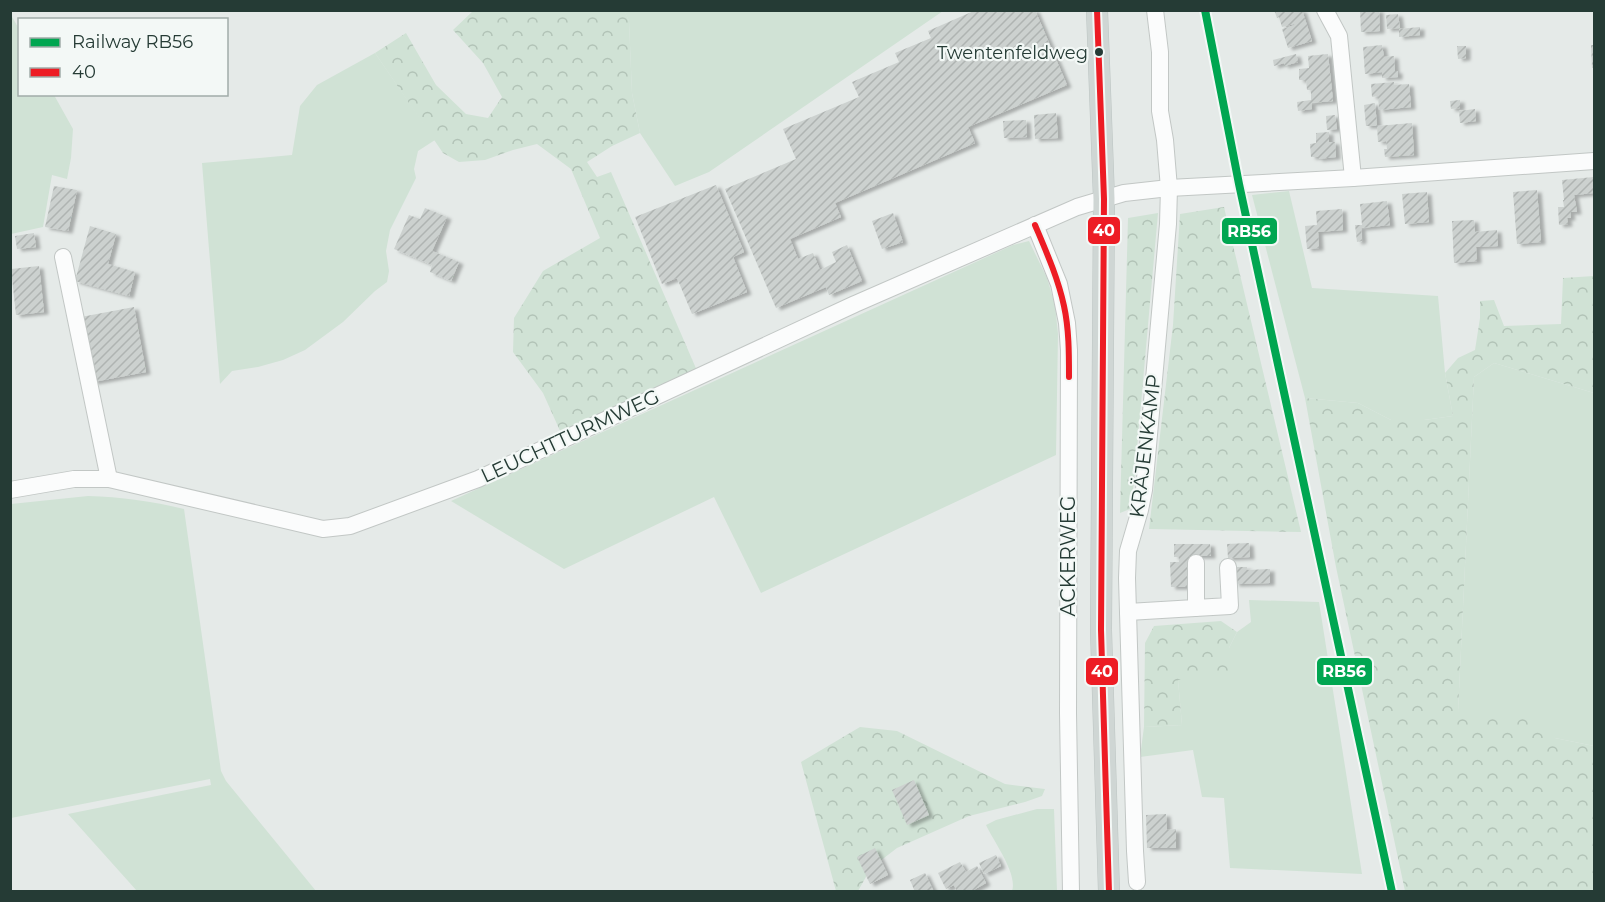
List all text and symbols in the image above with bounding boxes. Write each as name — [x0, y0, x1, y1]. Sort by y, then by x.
legend — [18, 18, 228, 96]
text: Railway RB56 — [72, 31, 193, 53]
place label: Twentenfeldweg — [937, 42, 1088, 64]
marker: Twentenfeldweg — [1093, 46, 1105, 58]
text: 40 — [72, 61, 96, 83]
line badge: 40 — [1087, 216, 1121, 245]
line badge: RB56 — [1221, 217, 1278, 245]
text: 40 — [1093, 221, 1115, 240]
text: RB56 — [1227, 222, 1271, 241]
street label: KRÄJENKAMP — [1124, 373, 1166, 519]
street label: LEUCHTTURMWEG — [477, 384, 663, 488]
street label: ACKERWEG — [1056, 495, 1080, 617]
line badge: 40 — [1085, 657, 1119, 686]
line badge: RB56 — [1316, 657, 1373, 686]
text: 40 — [1091, 662, 1113, 681]
text: RB56 — [1322, 662, 1366, 681]

